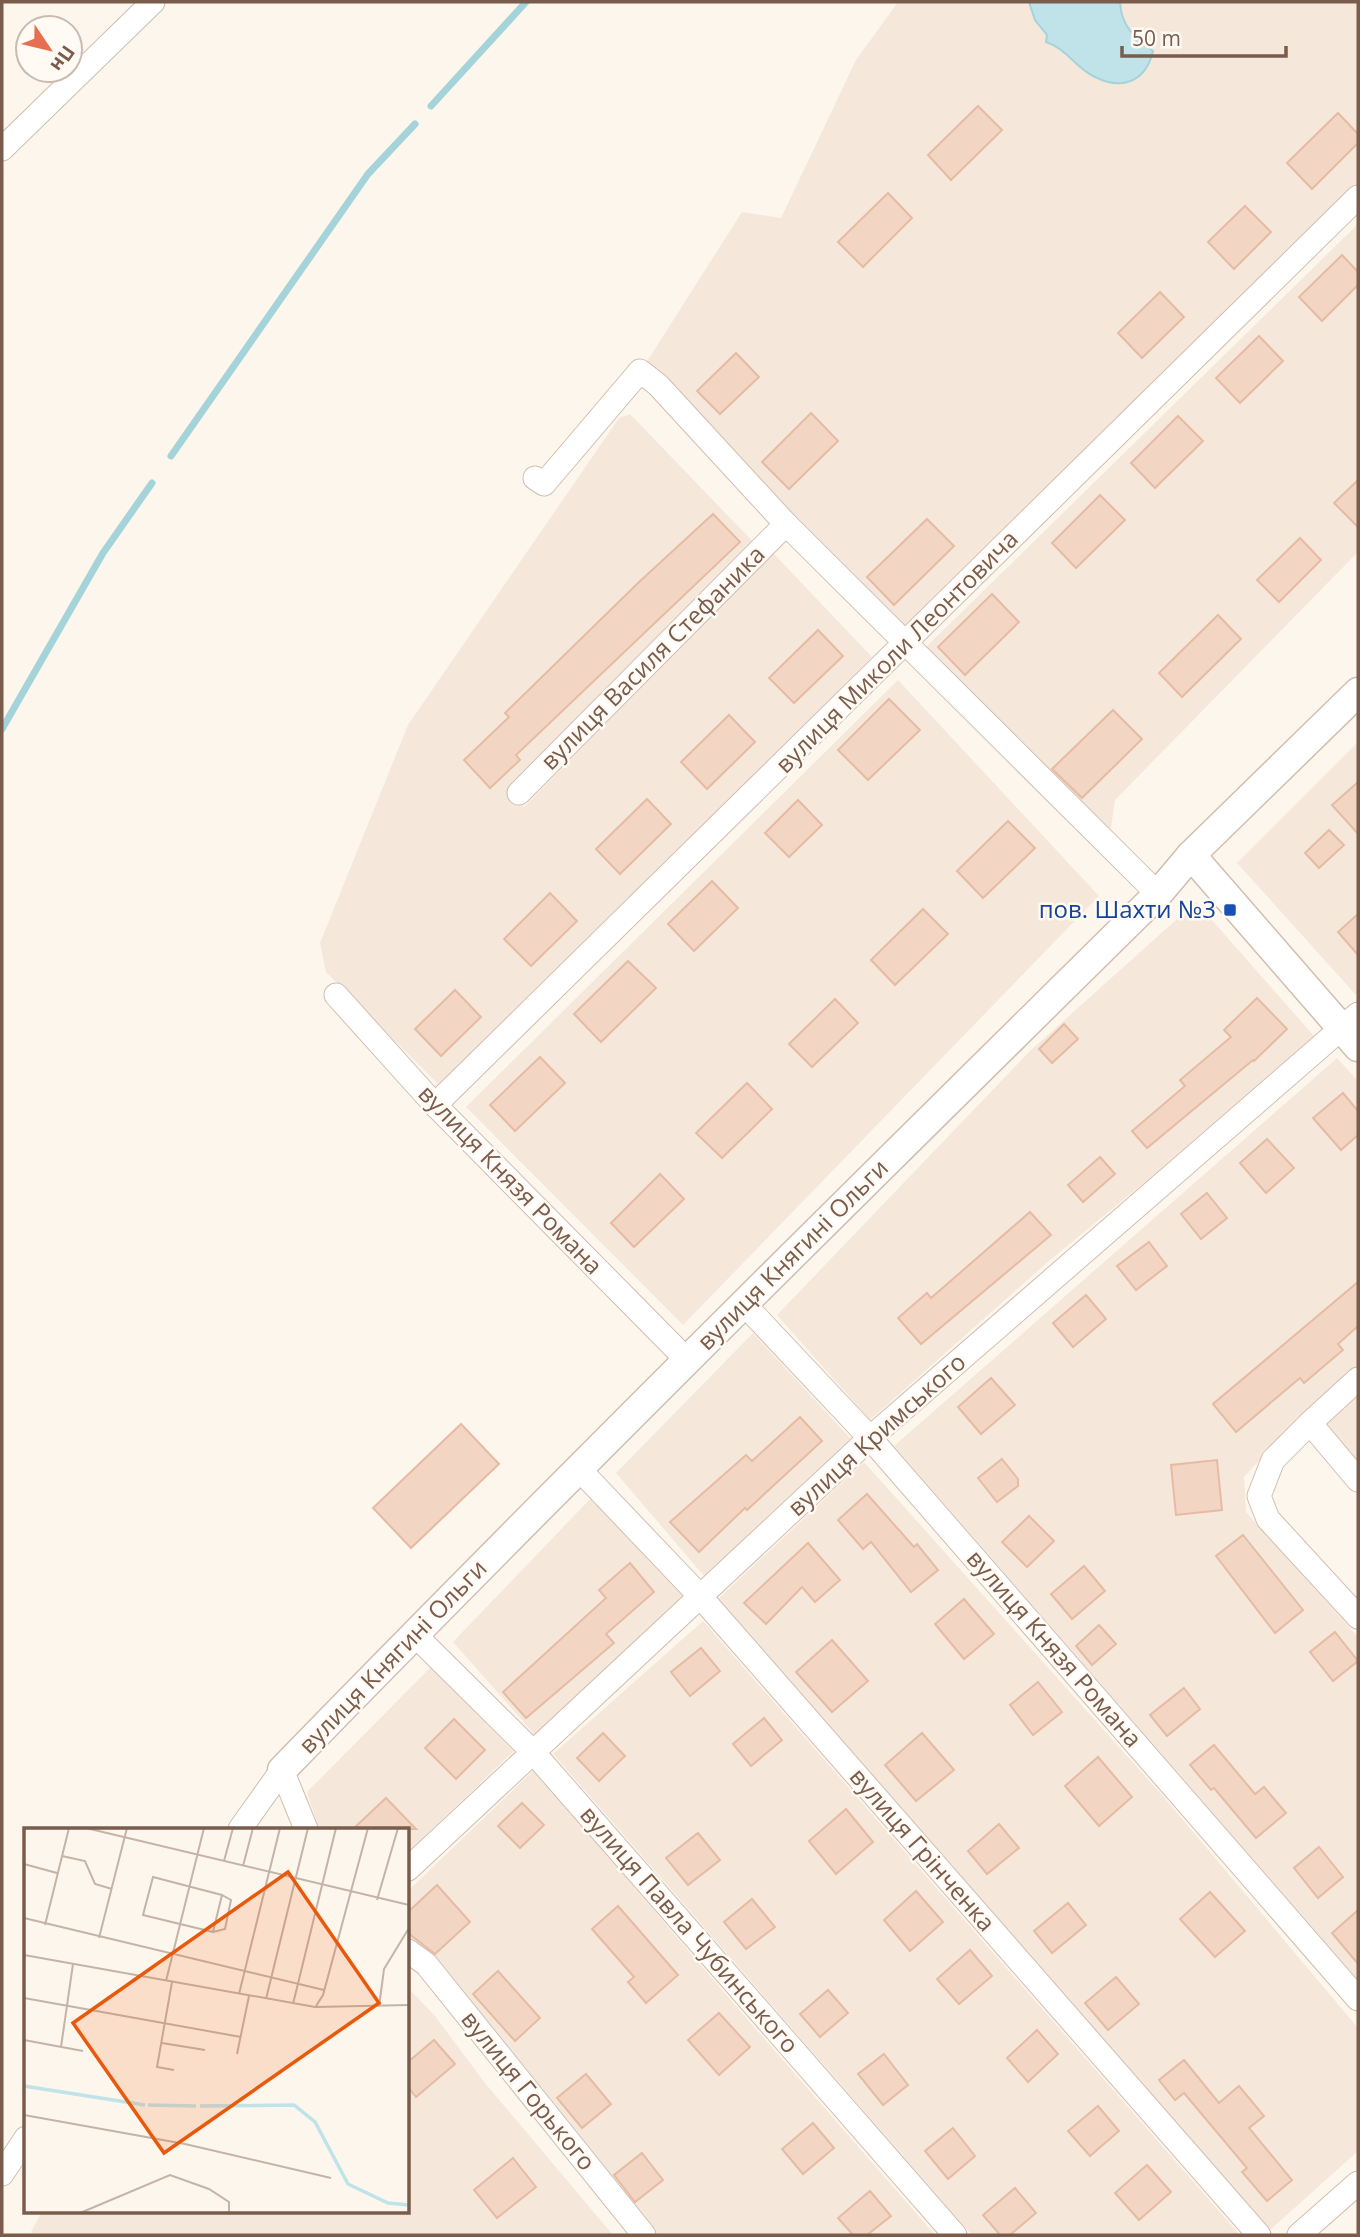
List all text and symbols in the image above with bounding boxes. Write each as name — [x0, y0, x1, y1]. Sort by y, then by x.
north arrow — [14, 14, 84, 84]
scale bar — [1122, 14, 1286, 58]
text: 50 m — [1132, 24, 1181, 52]
text: Пн — [45, 40, 81, 77]
street label: вулиця Миколи Леонтовича — [767, 522, 1025, 780]
street label: вулиця Василя Стефаника — [533, 538, 771, 776]
place label: пов. Шахти №3 — [1039, 892, 1216, 925]
marker: пов. Шахти №3 — [1222, 902, 1238, 918]
street label: вулиця Князя Романа — [412, 1077, 610, 1281]
street label: вулиця Княгині Ольги — [689, 1151, 895, 1357]
street label: вулиця Кримського — [780, 1345, 972, 1523]
street label: вулиця Князя Романа — [960, 1542, 1150, 1754]
street label: вулиця Княгині Ольги — [291, 1552, 493, 1760]
street label: вулиця Грінченка — [843, 1760, 1003, 1938]
street label: вулиця Павла Чубинського — [573, 1798, 807, 2060]
inset map — [24, 1828, 410, 2212]
street label: вулиця Горького — [454, 2003, 604, 2177]

